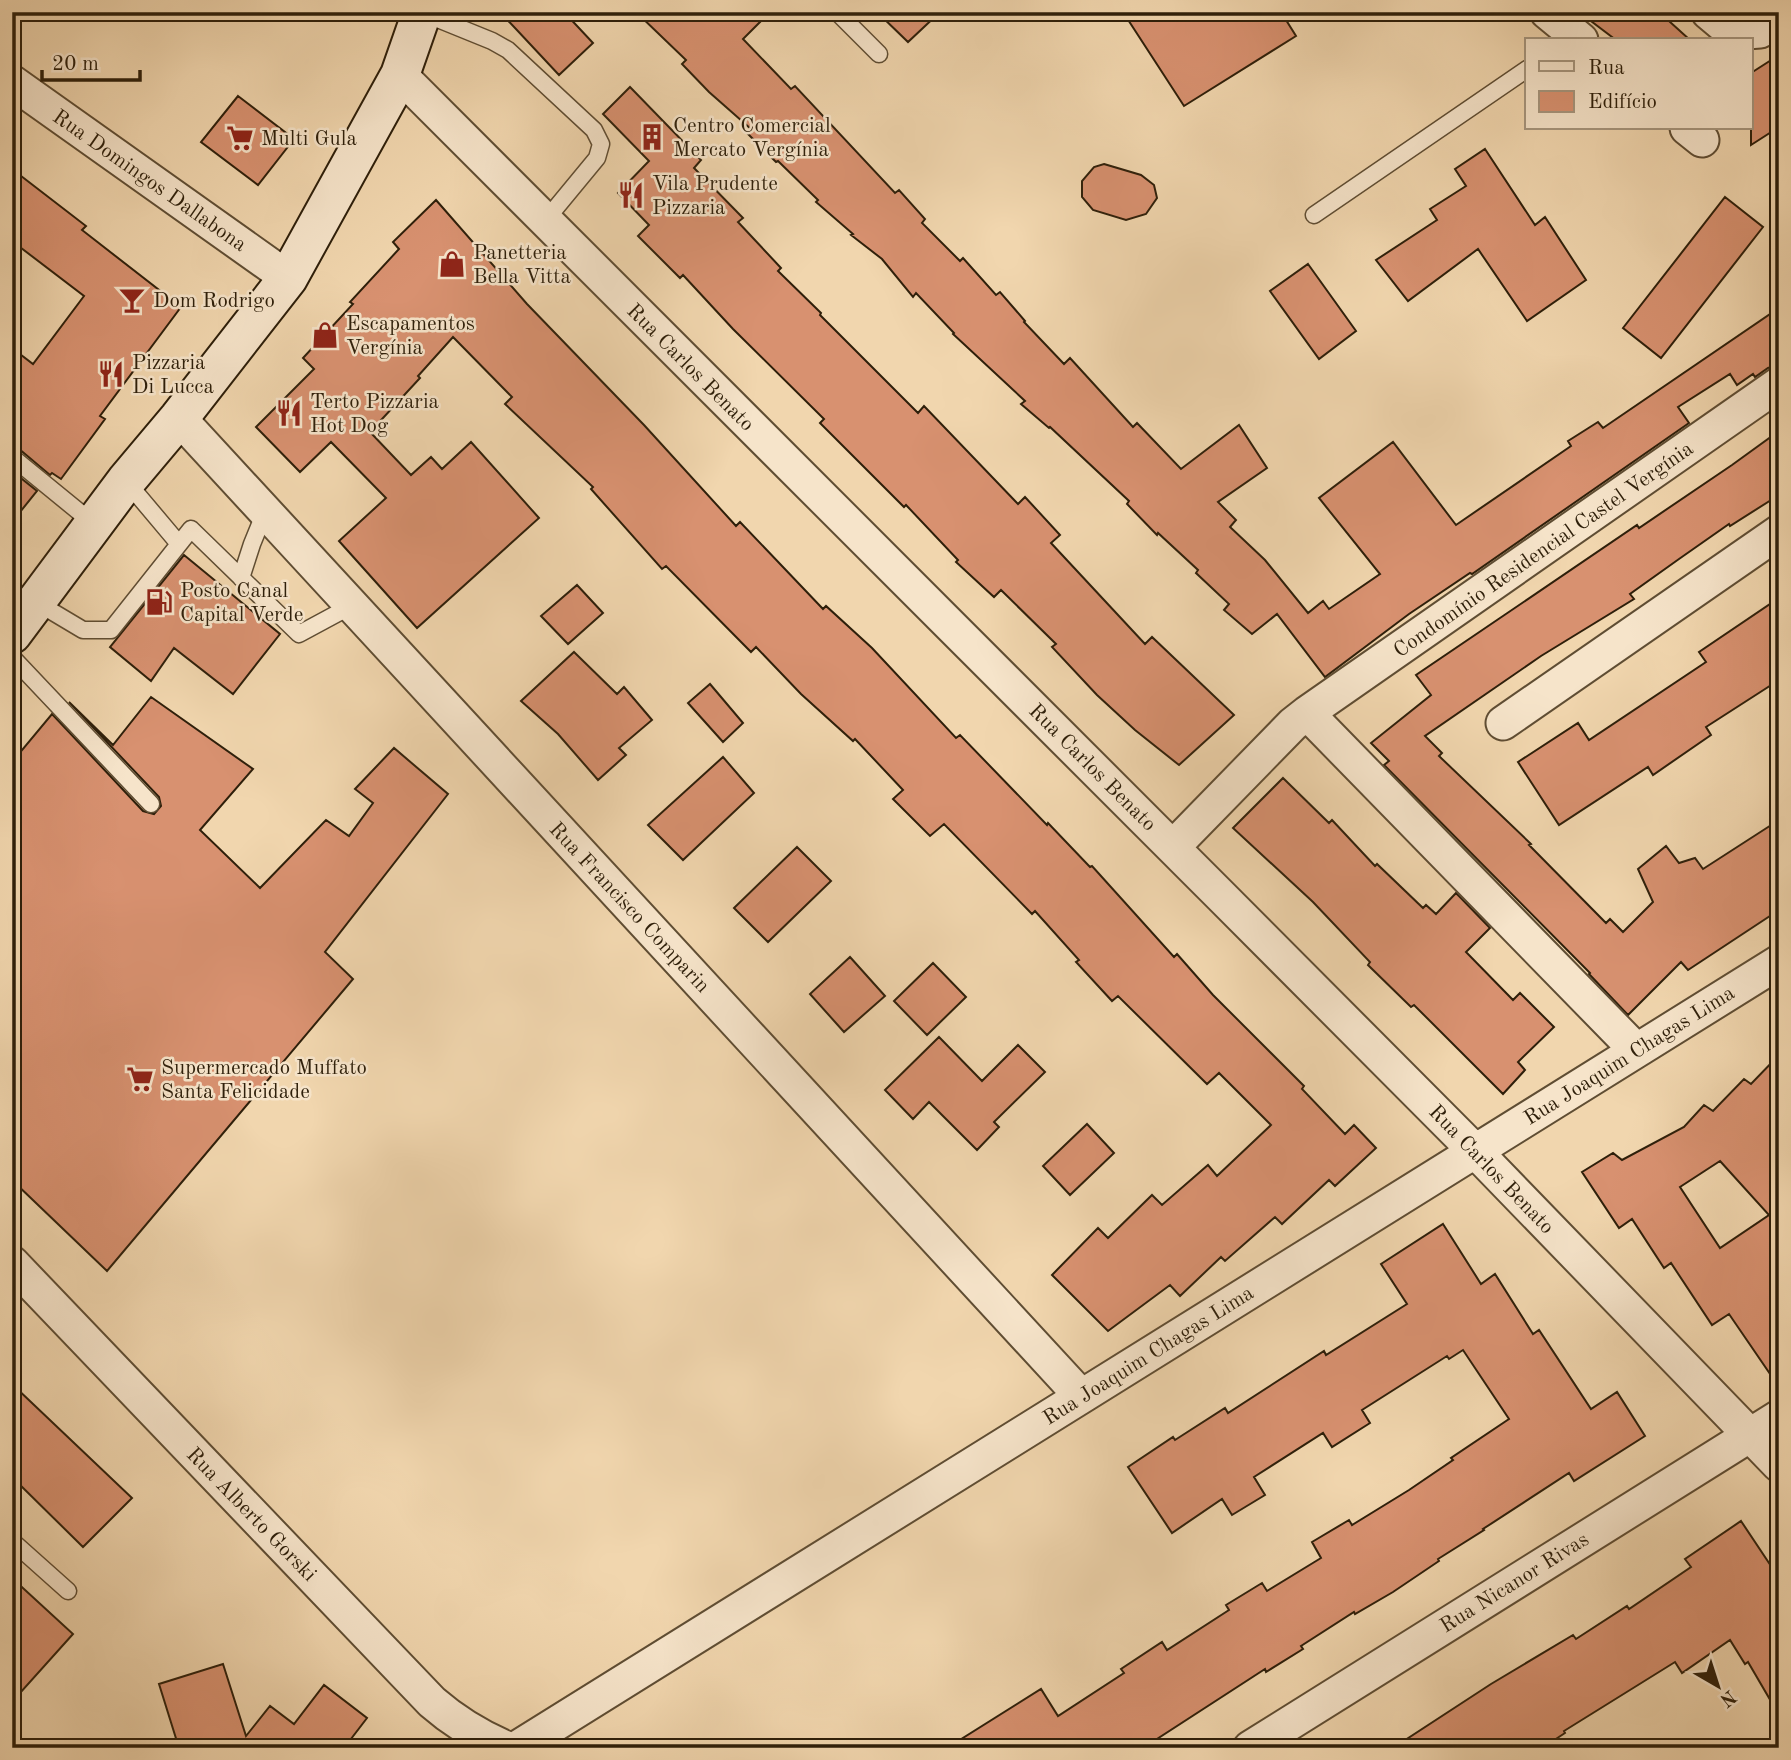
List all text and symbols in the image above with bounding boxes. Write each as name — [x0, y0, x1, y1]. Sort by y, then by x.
scale bar — [42, 38, 140, 82]
legend — [1525, 38, 1752, 130]
text: 20 m — [52, 54, 99, 75]
text: Rua — [1588, 58, 1625, 79]
text: Edifício — [1588, 92, 1657, 113]
street label: Rua Domingos Dallabona — [48, 106, 250, 256]
place label: Centro Comercial Mercato Vergínia — [673, 116, 831, 161]
building icon: Centro Comercial Mercato Vergínia — [637, 122, 667, 152]
supermarket icon: Multi Gula — [225, 123, 255, 153]
place label: Multi Gula — [261, 129, 357, 150]
place label: Vila Prudente Pizzaria — [652, 174, 778, 219]
restaurant icon: Vila Prudente Pizzaria — [616, 180, 646, 210]
place label: Panetteria Bella Vitta — [473, 243, 571, 288]
shop icon: Panetteria Bella Vitta — [437, 249, 467, 279]
bar icon: Dom Rodrigo — [117, 285, 147, 315]
place label: Dom Rodrigo — [153, 291, 275, 312]
street label: Rua Carlos Benato — [622, 300, 758, 436]
place label: Escapamentos Vergínia — [346, 314, 475, 359]
shop icon: Escapamentos Vergínia — [310, 320, 340, 350]
place label: Pizzaria Di Lucca — [132, 353, 214, 398]
restaurant icon: Pizzaria Di Lucca — [96, 359, 126, 389]
place label: Terto Pizzaria Hot Dog — [310, 392, 439, 437]
restaurant icon: Terto Pizzaria Hot Dog — [274, 398, 304, 428]
street label: Condomínio Residencial Castel Vergínia — [1390, 438, 1697, 662]
place label: Posto Canal Capital Verde — [180, 581, 303, 626]
fuel station icon: Posto Canal Capital Verde — [144, 587, 174, 617]
street label: Rua Carlos Benato — [1024, 700, 1160, 836]
street label: Rua Francisco Comparin — [545, 819, 713, 997]
street label: Rua Joaquim Chagas Lima — [1521, 983, 1739, 1130]
place label: Supermercado Muffato Santa Felicidade — [161, 1058, 367, 1103]
supermarket icon: Supermercado Muffato Santa Felicidade — [125, 1064, 155, 1094]
street label: Rua Carlos Benato — [1424, 1102, 1558, 1239]
street label: Rua Joaquim Chagas Lima — [1040, 1283, 1258, 1430]
street label: Rua Alberto Gorski — [182, 1444, 320, 1586]
street label: Rua Nicanor Rivas — [1437, 1529, 1593, 1637]
north arrow — [1682, 1652, 1752, 1722]
text: N — [1715, 1685, 1739, 1710]

